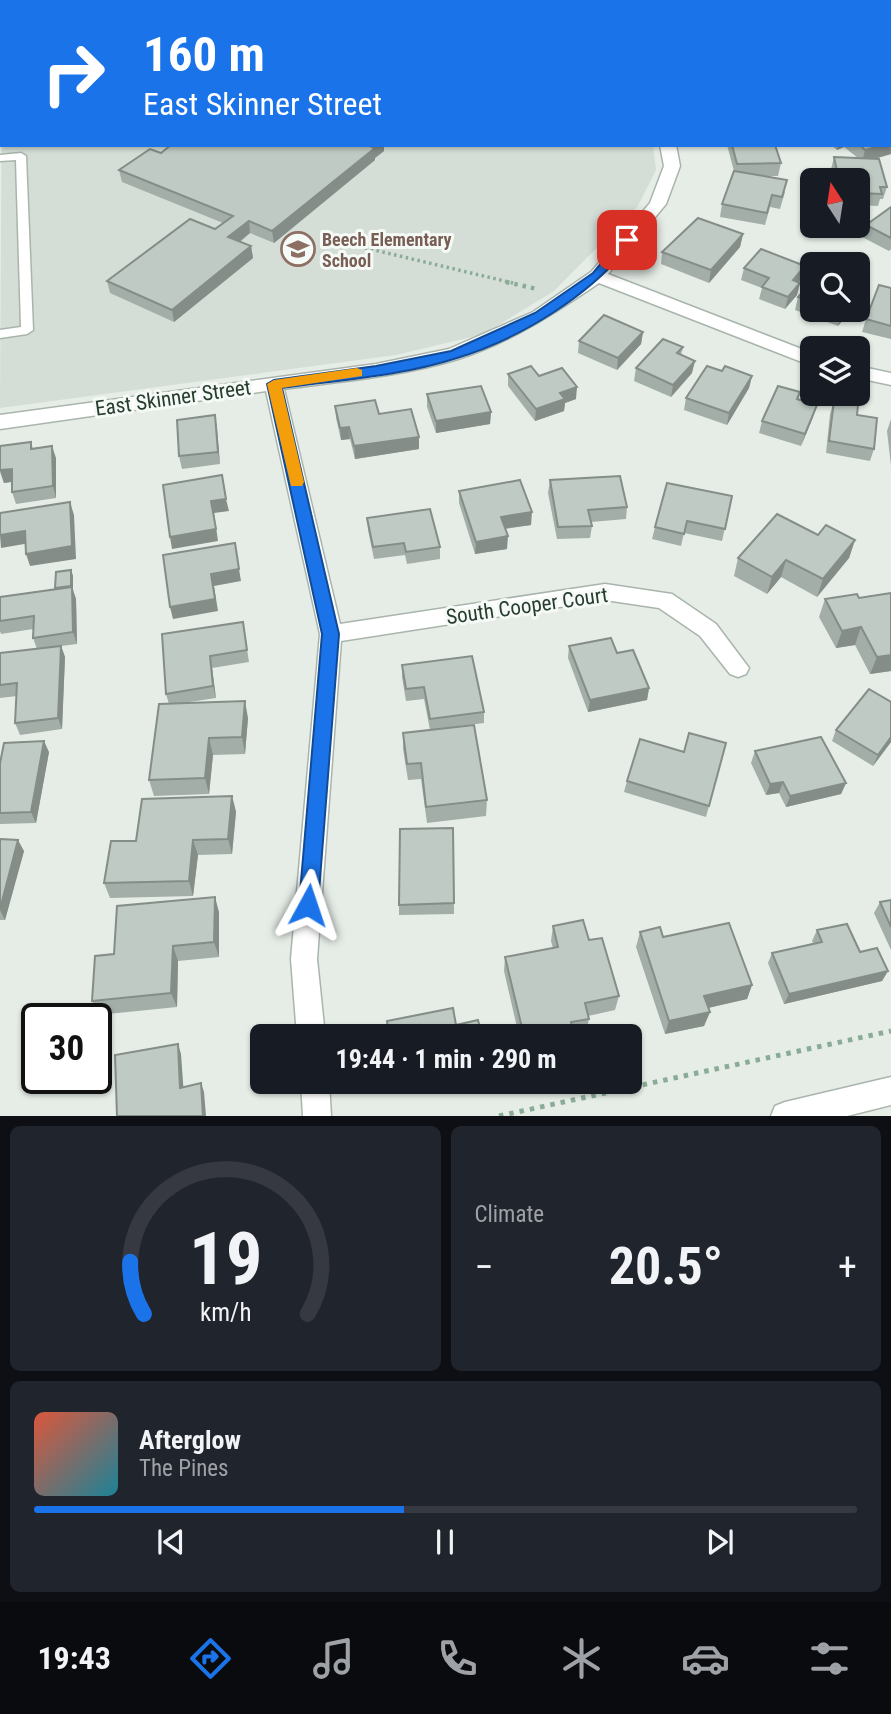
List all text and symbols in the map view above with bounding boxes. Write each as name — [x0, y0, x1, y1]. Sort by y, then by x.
text: 160 m — [143, 26, 265, 83]
icon: right — [28, 28, 119, 119]
text: East Skinner Street — [143, 85, 382, 123]
north arrow — [800, 168, 870, 238]
map controls — [800, 168, 870, 406]
pin — [597, 210, 657, 270]
icon: arrive — [608, 221, 646, 259]
place label: Beech Elementary School — [322, 229, 452, 271]
school or university icon: Beech Elementary School — [279, 230, 317, 268]
button: search — [800, 252, 870, 322]
button: layers — [800, 336, 870, 406]
street label: East Skinner Street — [94, 375, 252, 421]
street label: South Cooper Court — [445, 583, 609, 629]
position arrow — [271, 868, 345, 942]
speed limit sign: 30 — [21, 1003, 112, 1094]
text: 19:44 · 1 min · 290 m — [336, 1044, 556, 1074]
text: Climate — [475, 1201, 544, 1228]
text: 19 — [188, 1217, 262, 1303]
text: 20.5° — [609, 1236, 723, 1297]
text: − — [475, 1245, 494, 1289]
text: + — [838, 1245, 857, 1289]
text: km/h — [200, 1298, 251, 1327]
text: Afterglow — [139, 1425, 241, 1455]
text: The Pines — [139, 1455, 229, 1482]
icon: previous — [152, 1523, 190, 1561]
icon: pause — [426, 1523, 464, 1561]
icon: next — [701, 1523, 739, 1561]
icon: directions — [186, 1634, 235, 1683]
icon: music — [309, 1634, 358, 1683]
icon: phone — [433, 1634, 482, 1683]
icon: climate — [557, 1634, 606, 1683]
icon: car — [681, 1634, 730, 1683]
icon: filters — [805, 1634, 854, 1683]
text: 19:43 — [37, 1639, 111, 1677]

